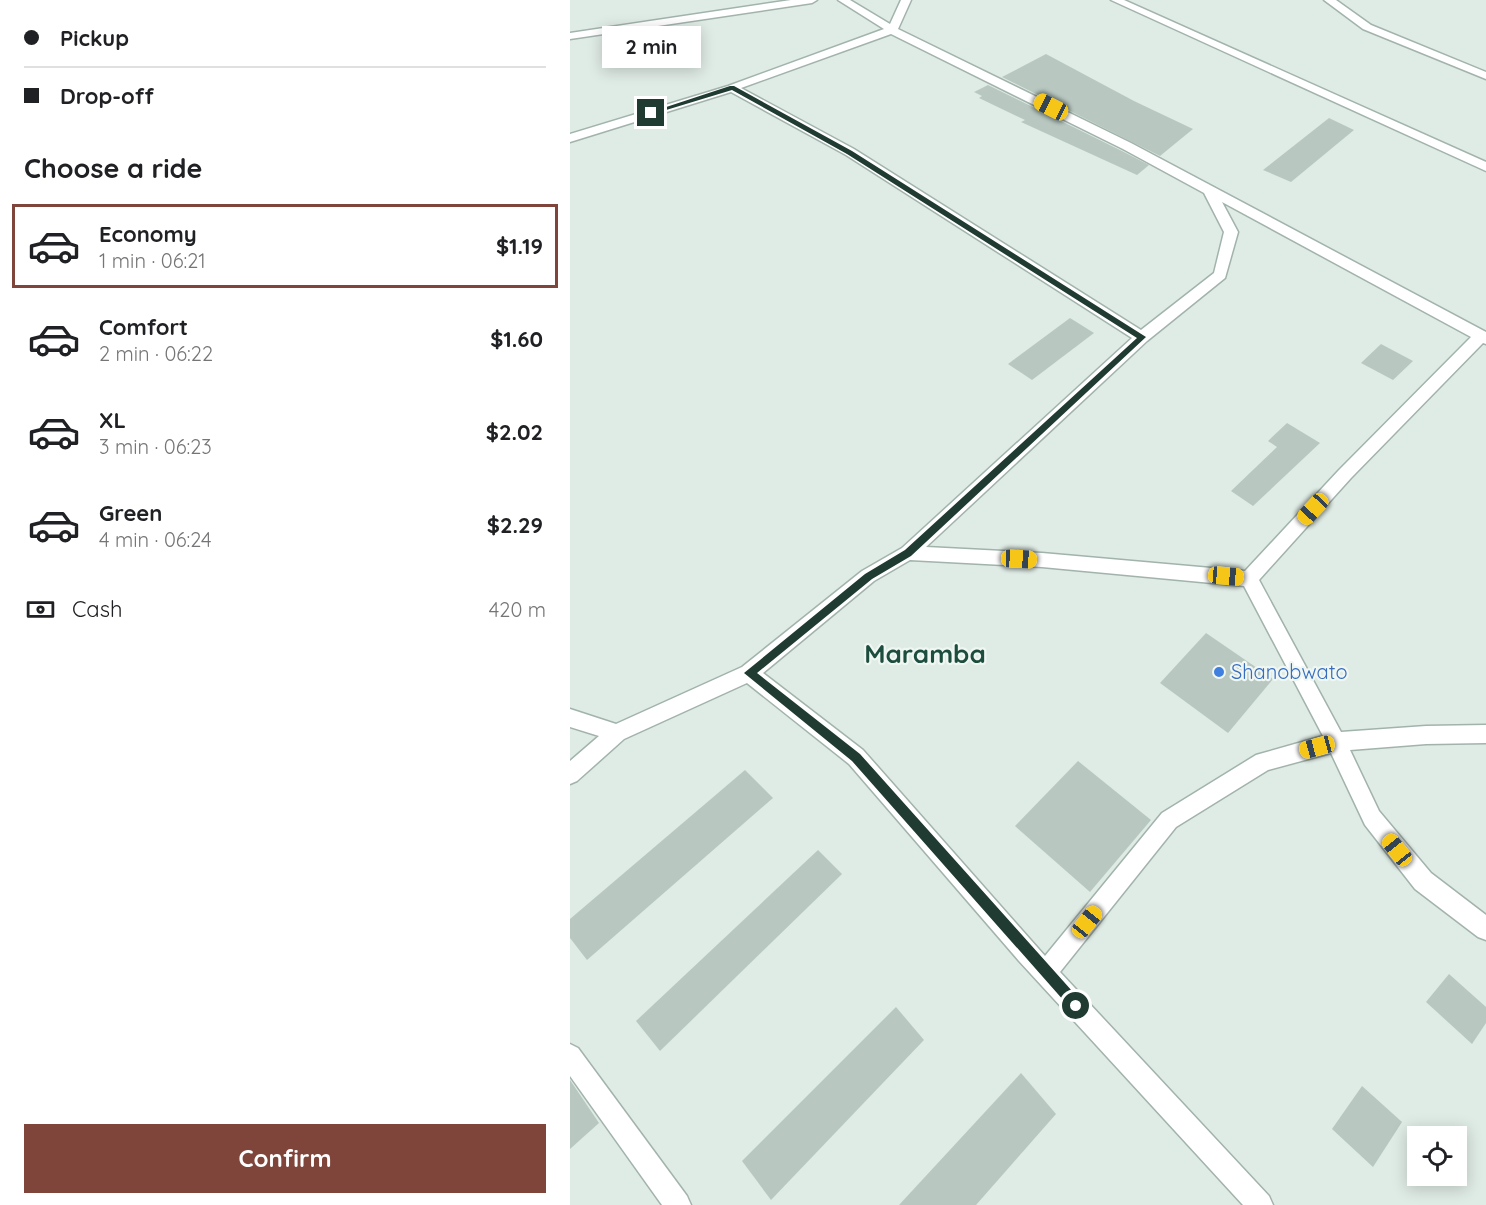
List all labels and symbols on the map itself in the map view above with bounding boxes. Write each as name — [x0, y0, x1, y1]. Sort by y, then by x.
callout: 2 min — [602, 26, 700, 68]
car — [1031, 91, 1071, 123]
route end — [637, 99, 664, 126]
car — [1294, 490, 1332, 528]
car — [1001, 549, 1037, 569]
car — [1207, 565, 1245, 587]
district label: Maramba — [864, 637, 986, 670]
place label: Shanobwato — [1231, 659, 1347, 684]
marker: Shanobwato — [1212, 665, 1226, 679]
car — [1297, 734, 1337, 760]
car — [1379, 830, 1415, 870]
car — [1069, 902, 1105, 942]
route start — [1062, 992, 1089, 1019]

